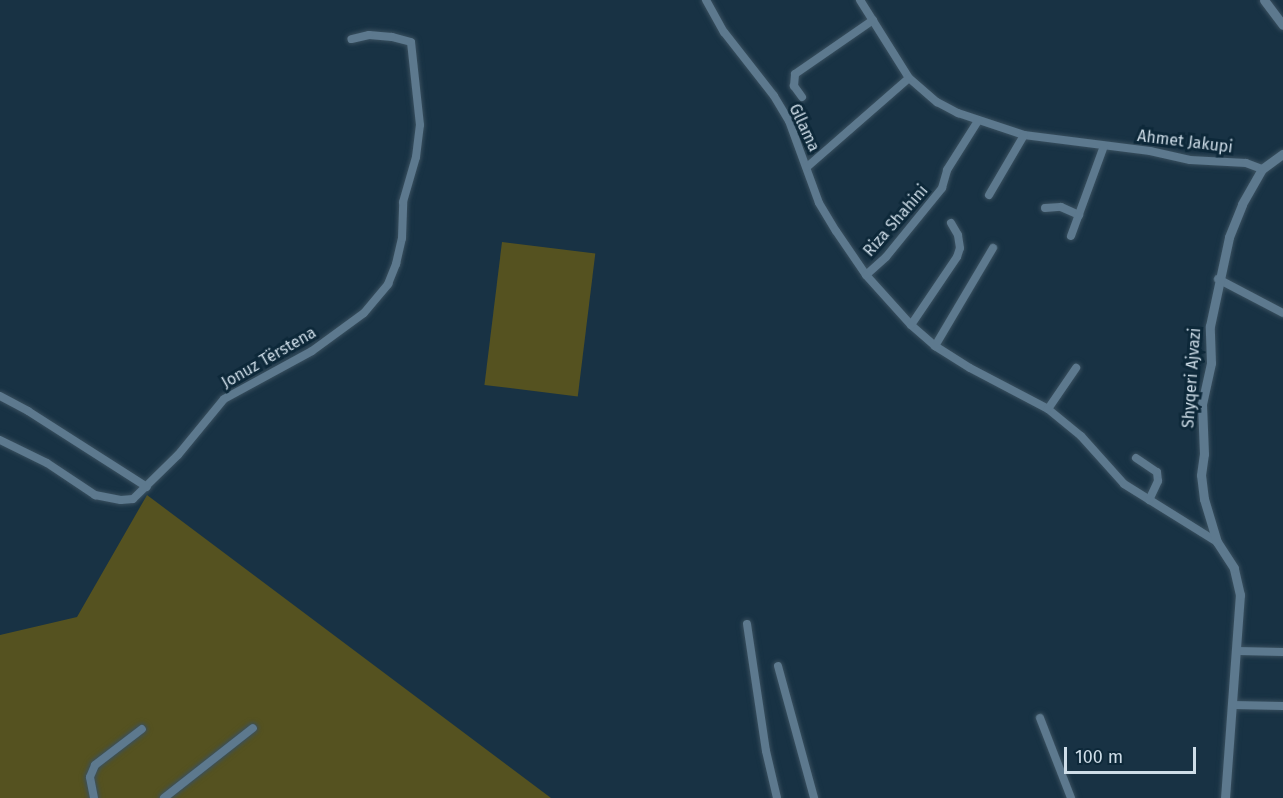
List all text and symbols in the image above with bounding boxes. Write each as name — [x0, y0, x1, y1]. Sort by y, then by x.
street label: Gllama — [785, 101, 823, 155]
street label: Ahmet Jakupi — [1136, 127, 1234, 157]
street label: Riza Shahini — [860, 181, 932, 261]
street label: Jonuz Tërstena — [218, 323, 320, 393]
street label: Shyqeri Ajvazi — [1179, 327, 1205, 429]
scale bar — [1067, 735, 1199, 773]
text: 100 m — [1075, 746, 1123, 768]

